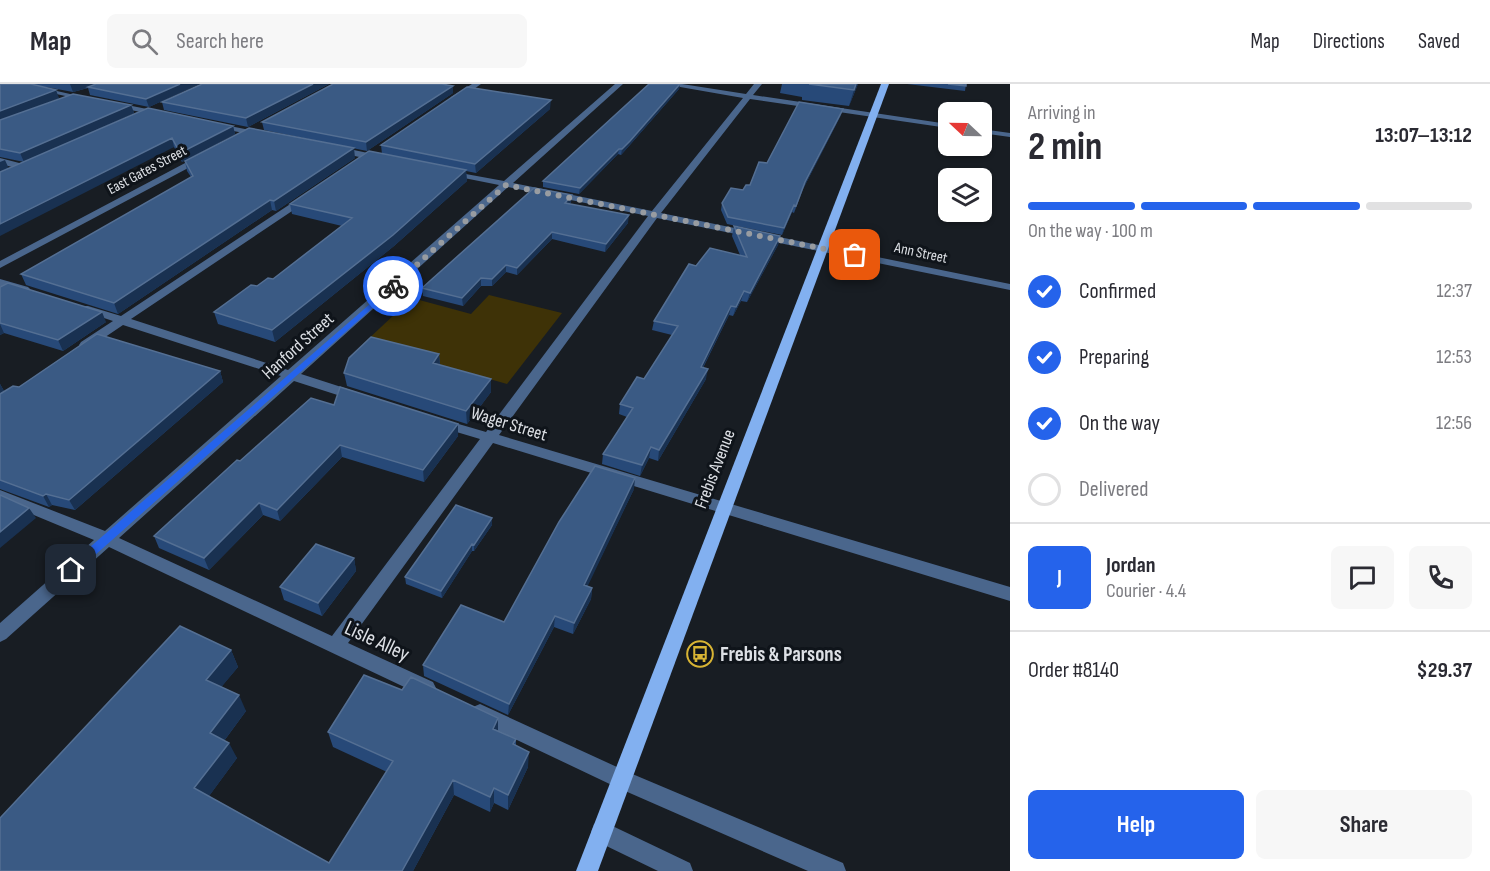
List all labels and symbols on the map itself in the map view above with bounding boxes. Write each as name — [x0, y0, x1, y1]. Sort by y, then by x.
north arrow — [938, 102, 992, 156]
street label: East Gates Street — [104, 141, 190, 199]
pin — [829, 229, 880, 280]
street label: Ann Street — [892, 238, 950, 268]
courier — [363, 256, 423, 316]
street label: Hanford Street — [258, 308, 339, 384]
street label: Wager Street — [468, 402, 550, 446]
street label: Frebis Avenue — [690, 426, 740, 512]
pin — [45, 544, 96, 595]
street label: Lisle Alley — [341, 615, 413, 667]
bus stop icon: Frebis & Parsons — [685, 639, 715, 669]
place label: Frebis & Parsons — [720, 642, 842, 667]

